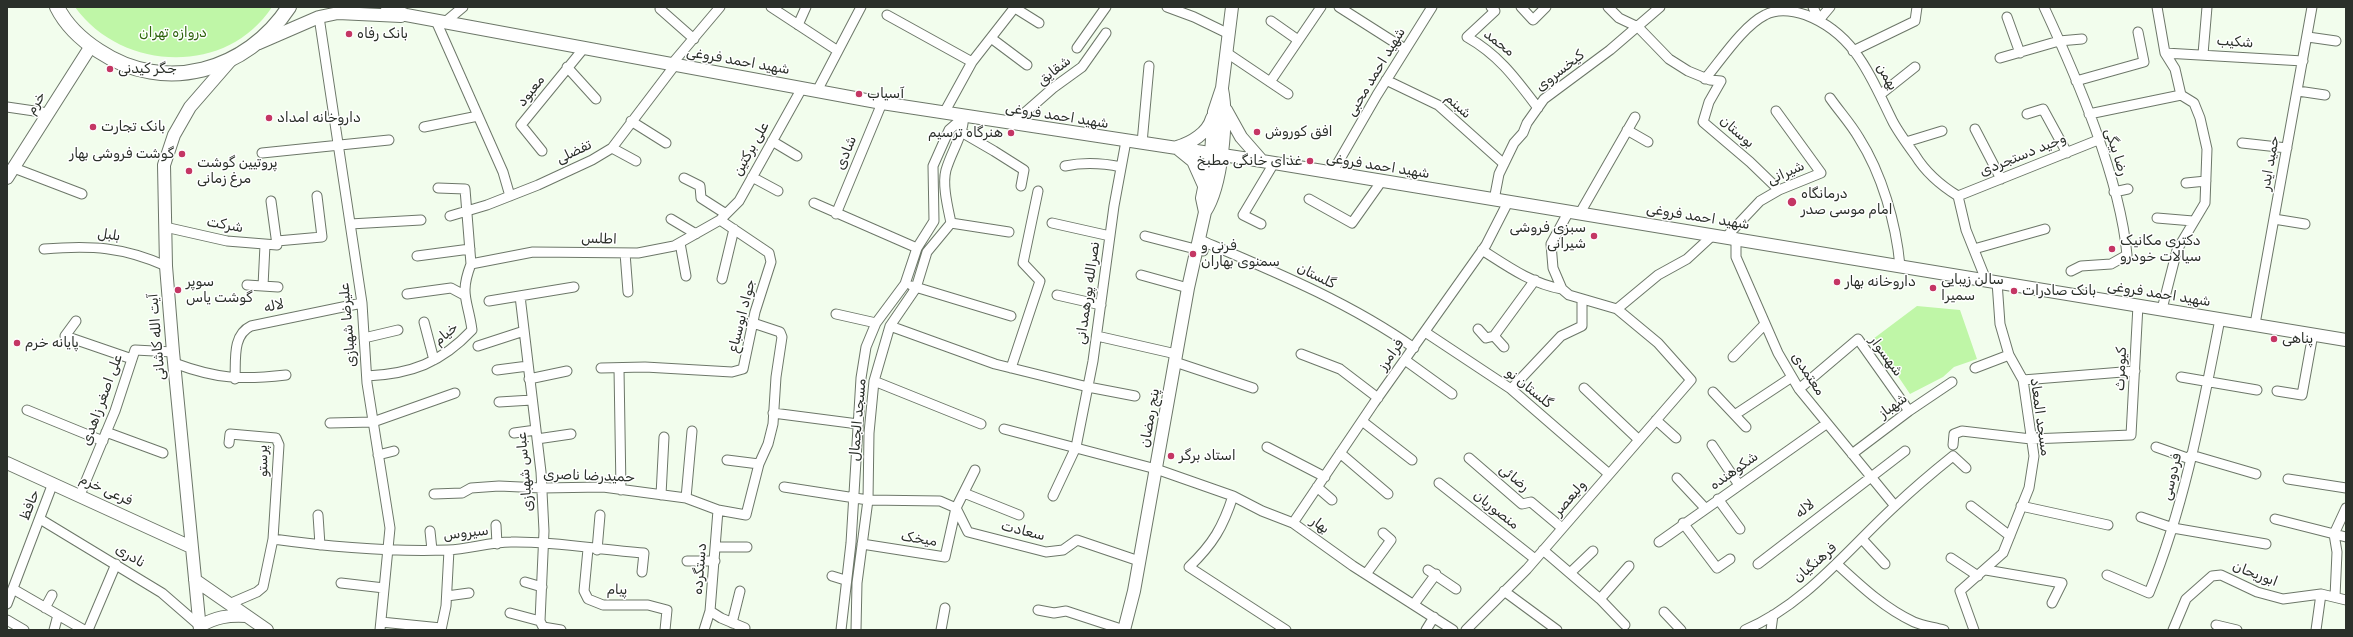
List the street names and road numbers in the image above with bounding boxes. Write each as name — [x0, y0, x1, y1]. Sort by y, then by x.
street label: شهید احمد محبی — [1343, 25, 1409, 119]
street label: محمد — [1480, 26, 1518, 60]
street label: شکیب — [2216, 32, 2254, 52]
street label: شهید احمد فروغی — [685, 44, 791, 78]
street label: کیخسروی — [1532, 47, 1588, 95]
street label: شقایق — [1034, 53, 1074, 89]
street label: بهمن — [1873, 61, 1901, 93]
street label: معبود — [514, 72, 548, 110]
street label: خرم — [23, 89, 49, 117]
street label: شبنم — [1441, 90, 1475, 122]
street label: شهید احمد فروغی — [1004, 100, 1110, 132]
street label: بوستان — [1716, 112, 1758, 152]
street label: علی برکتین — [729, 119, 773, 179]
street label: رضا بیگی — [2100, 126, 2132, 178]
street label: وحید دستجردی — [1977, 130, 2069, 180]
street label: شادی — [832, 134, 860, 172]
street label: حمید ایدر — [2257, 134, 2283, 192]
street label: تفضلی — [554, 136, 594, 168]
street label: شهید احمد فروغی — [1325, 150, 1431, 182]
street label: شیرانی — [1765, 157, 1807, 189]
street label: شهید احمد فروغی — [1645, 201, 1751, 233]
street label: شرکت — [205, 214, 245, 236]
street label: بلبل — [97, 225, 121, 245]
street label: اطلس — [581, 230, 617, 248]
street label: نصرالله پورهمدانی — [1072, 240, 1104, 346]
street label: گلستان — [1294, 260, 1338, 292]
street label: جواد ابوسباع — [725, 278, 759, 354]
street label: شهید احمد فروغی — [2106, 278, 2212, 310]
street label: علیرضا شهبازی — [336, 282, 360, 368]
street label: آیت الله کاشانی — [145, 293, 169, 381]
street label: لاله — [262, 296, 286, 316]
street label: خیام — [430, 319, 462, 349]
street label: شهسوار — [1866, 332, 1906, 380]
street label: فرامرز — [1374, 336, 1408, 374]
street label: کیومرث — [2111, 346, 2131, 392]
street label: معتمدی — [1787, 349, 1829, 399]
street label: علی اصغر زاهدی — [78, 352, 126, 448]
street label: گلستان نو — [1502, 364, 1556, 412]
street label: مسجد المعاد — [2026, 377, 2054, 457]
street label: مسجد الجمال — [846, 378, 870, 462]
street label: پنج رمضان — [1137, 387, 1163, 449]
street label: شهباز — [1875, 390, 1911, 422]
street label: عباس شهبازی — [513, 432, 537, 512]
street label: پرستو — [254, 445, 272, 477]
street label: شکوهنده — [1706, 448, 1762, 494]
street label: فردوسی — [2158, 452, 2186, 502]
street label: رضائی — [1495, 461, 1533, 495]
street label: حمیدرضا ناصری — [543, 466, 635, 486]
street label: فرعی خرم — [77, 471, 135, 509]
street label: ولیعصر — [1550, 477, 1590, 519]
street label: حافظ — [17, 487, 43, 523]
street label: منصوریان — [1470, 487, 1522, 533]
street label: لاله — [1792, 496, 1818, 522]
street label: بهار — [1307, 513, 1333, 537]
street label: سعادت — [999, 517, 1047, 545]
street label: سیروس — [442, 522, 490, 544]
street label: میخک — [900, 528, 938, 550]
street label: فرهنگیان — [1790, 540, 1840, 586]
street label: نادری — [112, 541, 148, 571]
street label: دستگرده — [689, 543, 711, 595]
street label: ابوریحان — [2230, 558, 2280, 590]
street label: پیام — [607, 581, 627, 599]

